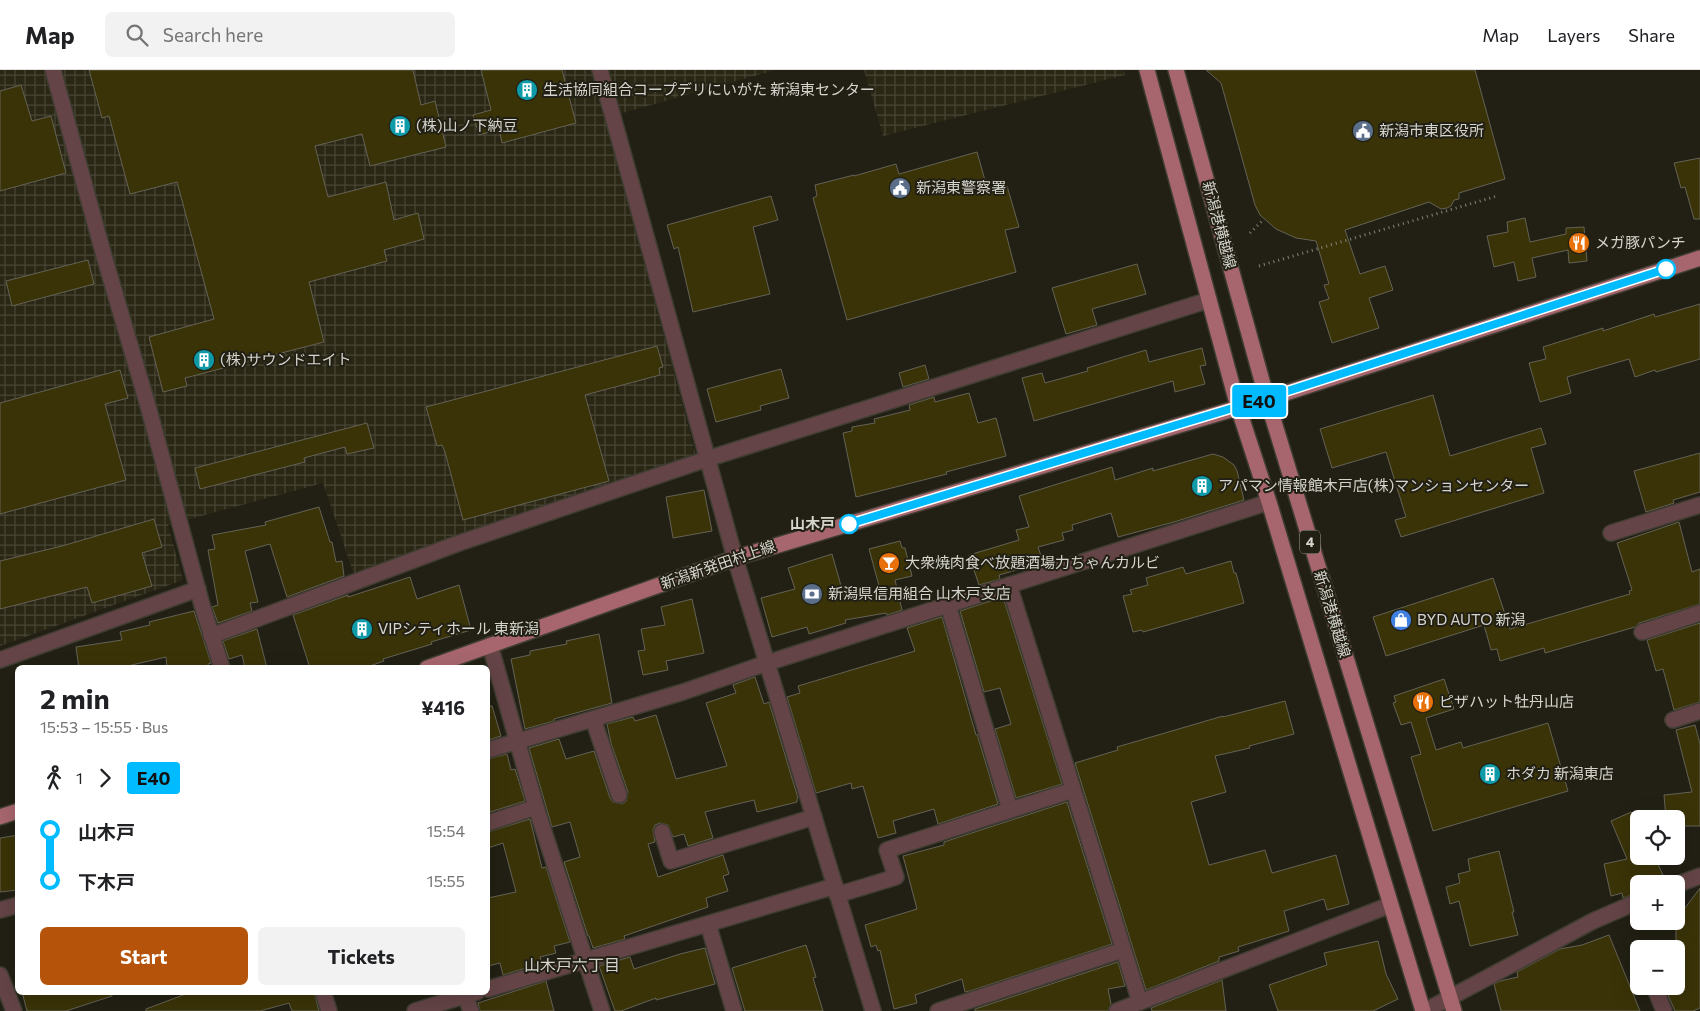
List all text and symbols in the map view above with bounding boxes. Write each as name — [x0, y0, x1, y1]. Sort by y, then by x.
search box — [105, 12, 455, 57]
text: Map — [25, 20, 75, 49]
icon: search — [123, 21, 151, 49]
text: Search here — [163, 23, 263, 46]
text: Map — [1482, 24, 1519, 46]
text: Layers — [1547, 24, 1600, 46]
text: Share — [1628, 24, 1675, 46]
building icon: 生活協同組合コープデリにいがた 新潟東センター — [515, 78, 539, 102]
place label: 生活協同組合コープデリにいがた 新潟東センター — [543, 80, 875, 98]
building icon: (株)山ノ下納豆 — [388, 114, 412, 138]
place label: (株)山ノ下納豆 — [416, 116, 518, 134]
public building icon: 新潟市東区役所 — [1351, 119, 1375, 143]
place label: 新潟市東区役所 — [1379, 121, 1484, 139]
public building icon: 新潟東警察署 — [888, 176, 912, 200]
place label: 新潟東警察署 — [916, 178, 1006, 196]
street label: 新潟港横越線 — [1200, 179, 1240, 271]
restaurant icon: メガ豚パンチ — [1567, 231, 1591, 255]
place label: メガ豚パンチ — [1595, 233, 1686, 251]
unlabelled marker — [1656, 259, 1676, 279]
building icon: (株)サウンドエイト — [192, 348, 216, 372]
place label: (株)サウンドエイト — [220, 350, 352, 368]
line badge: E40 — [1230, 385, 1288, 417]
text: E40 — [1242, 390, 1276, 412]
building icon: アパマン情報館木戸店(株)マンションセンター — [1190, 474, 1214, 498]
place label: アパマン情報館木戸店(株)マンションセンター — [1218, 476, 1529, 494]
place label: 山木戸 — [790, 514, 835, 532]
marker: 山木戸 — [839, 514, 859, 534]
road number: 4 — [1300, 531, 1320, 554]
street label: 新潟新発田村上線 — [658, 536, 777, 592]
bar icon: 大衆焼肉食べ放題酒場力ちゃんカルビ — [877, 551, 901, 575]
place label: 大衆焼肉食べ放題酒場力ちゃんカルビ — [905, 553, 1160, 571]
street label: 新潟港横越線 — [1311, 568, 1355, 659]
bank icon: 新潟県信用組合 山木戸支店 — [800, 582, 824, 606]
place label: 新潟県信用組合 山木戸支店 — [828, 584, 1011, 602]
shop icon: BYD AUTO 新潟 — [1389, 608, 1413, 632]
place label: BYD AUTO 新潟 — [1417, 610, 1525, 628]
building icon: VIPシティホール 東新潟 — [350, 617, 374, 641]
place label: VIPシティホール 東新潟 — [378, 619, 539, 637]
text: 2 min — [40, 681, 110, 715]
restaurant icon: ピザハット牡丹山店 — [1411, 690, 1435, 714]
place label: ピザハット牡丹山店 — [1439, 692, 1574, 710]
text: ¥416 — [421, 696, 465, 719]
text: 15:53 – 15:55 · Bus — [40, 717, 168, 736]
building icon: ホダカ 新潟東店 — [1478, 762, 1502, 786]
icon: walk — [40, 764, 68, 792]
icon: forward — [91, 764, 119, 792]
place label: ホダカ 新潟東店 — [1506, 764, 1614, 782]
text: E40 — [137, 767, 170, 789]
text: 1 — [76, 768, 83, 787]
map controls — [1630, 810, 1685, 995]
button: locate — [1630, 810, 1685, 865]
text: 山木戸 — [78, 820, 135, 843]
text: 15:54 — [426, 821, 465, 840]
text: 下木戸 — [78, 870, 135, 893]
text: 15:55 — [427, 871, 465, 890]
button: + — [1630, 875, 1685, 930]
button: Start — [40, 927, 248, 985]
button: Tickets — [258, 927, 465, 985]
button: − — [1630, 940, 1685, 995]
district label: 山木戸六丁目 — [524, 955, 620, 974]

